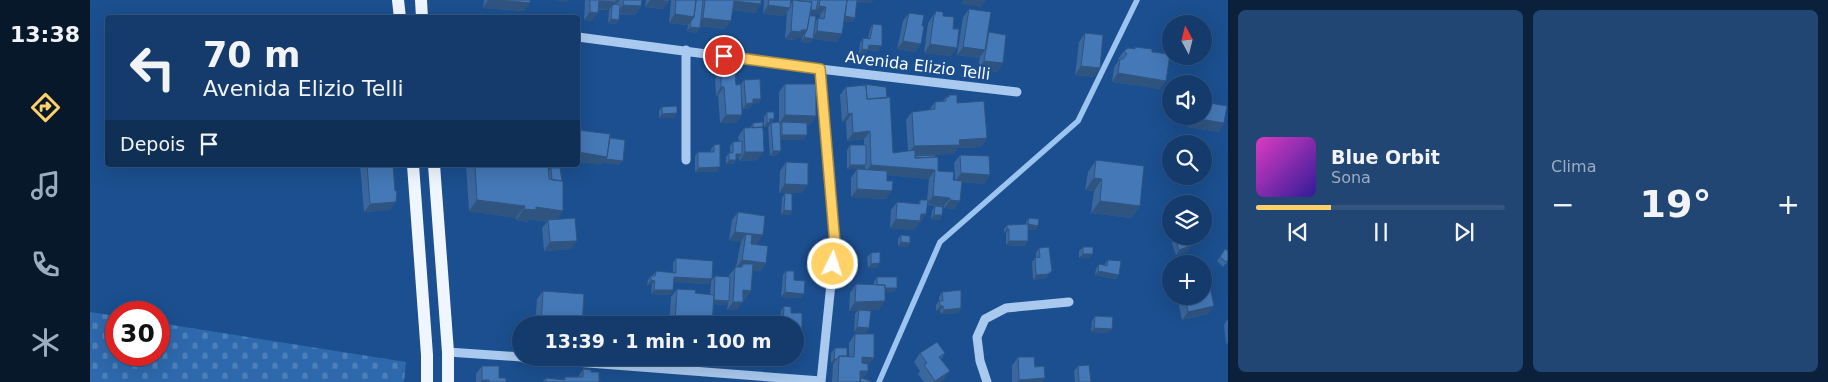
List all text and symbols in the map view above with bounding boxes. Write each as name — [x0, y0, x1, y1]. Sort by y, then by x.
north arrow — [1162, 15, 1212, 65]
map controls — [1162, 15, 1212, 305]
text: 13:38 — [10, 22, 80, 47]
icon: left — [120, 35, 185, 100]
text: 70 m — [203, 35, 300, 75]
pin — [703, 35, 745, 77]
icon: arrive — [710, 42, 738, 70]
street label: Avenida Elizio Telli — [844, 47, 992, 84]
button: sound — [1162, 75, 1212, 125]
text: Avenida Elizio Telli — [203, 76, 404, 101]
icon: directions — [28, 90, 63, 125]
icon: arrive — [195, 130, 223, 158]
text: Depois — [120, 133, 185, 155]
button: search — [1162, 135, 1212, 185]
text: Blue Orbit — [1331, 146, 1440, 168]
text: Clima — [1551, 157, 1596, 176]
icon: music — [28, 168, 63, 203]
text: Sona — [1331, 168, 1371, 187]
text: 19° — [1640, 182, 1711, 226]
text: − — [1551, 188, 1574, 221]
text: + — [1777, 188, 1800, 221]
button: layers — [1162, 195, 1212, 245]
icon: previous — [1284, 218, 1312, 246]
icon: pause — [1367, 218, 1395, 246]
icon: next — [1450, 218, 1478, 246]
position arrow — [806, 237, 858, 289]
icon: phone — [28, 247, 63, 282]
button: + — [1162, 255, 1212, 305]
speed limit sign: 30 — [105, 301, 170, 366]
icon: climate — [28, 325, 63, 360]
text: 13:39 · 1 min · 100 m — [544, 330, 772, 352]

